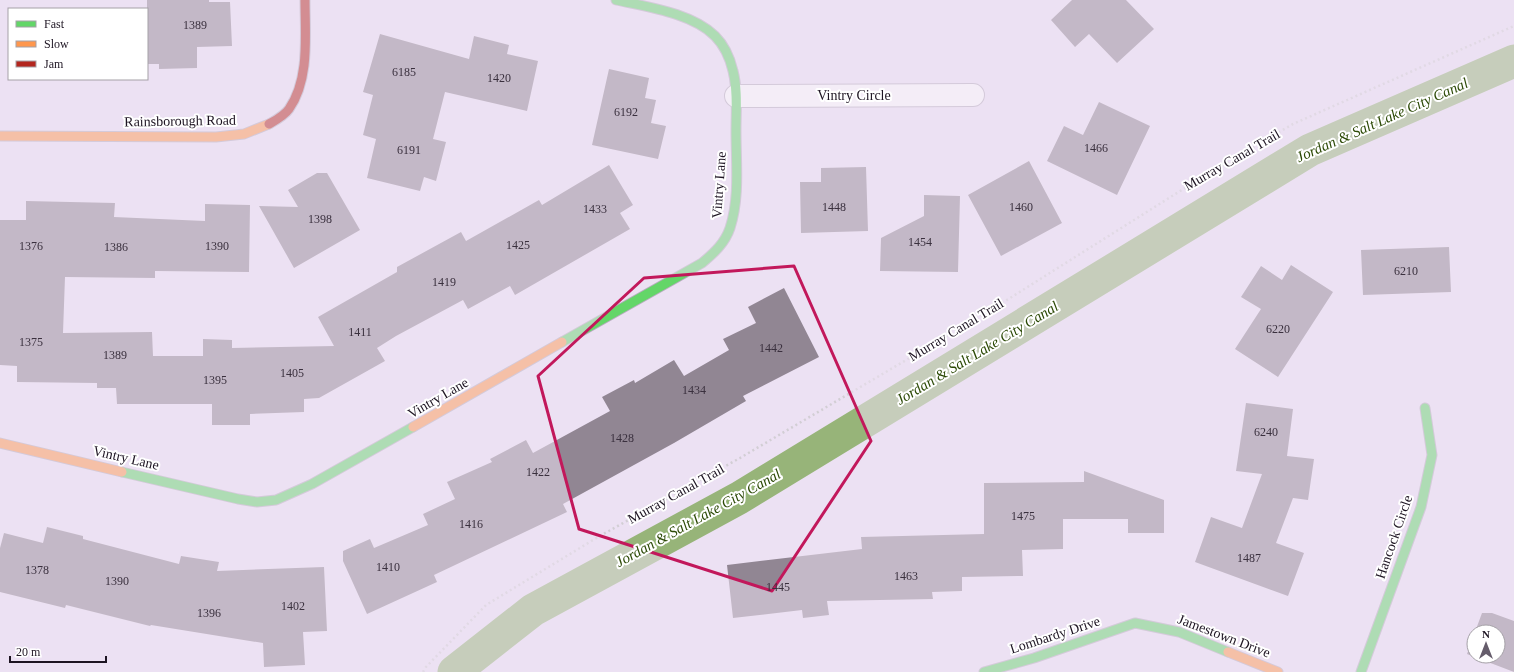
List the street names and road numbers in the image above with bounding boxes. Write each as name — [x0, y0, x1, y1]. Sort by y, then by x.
street label: Vintry Circle — [817, 88, 891, 103]
street label: Rainsborough Road — [124, 113, 236, 129]
street label: Murray Canal Trail — [1181, 126, 1283, 194]
street label: Vintry Lane — [709, 151, 729, 219]
street label: Murray Canal Trail — [906, 296, 1006, 364]
street label: Vintry Lane — [405, 375, 471, 421]
street label: Vintry Lane — [92, 443, 160, 473]
street label: Murray Canal Trail — [625, 461, 727, 527]
street label: Hancock Circle — [1373, 493, 1415, 581]
street label: Jamestown Drive — [1176, 612, 1272, 660]
street label: Lombardy Drive — [1008, 613, 1102, 657]

